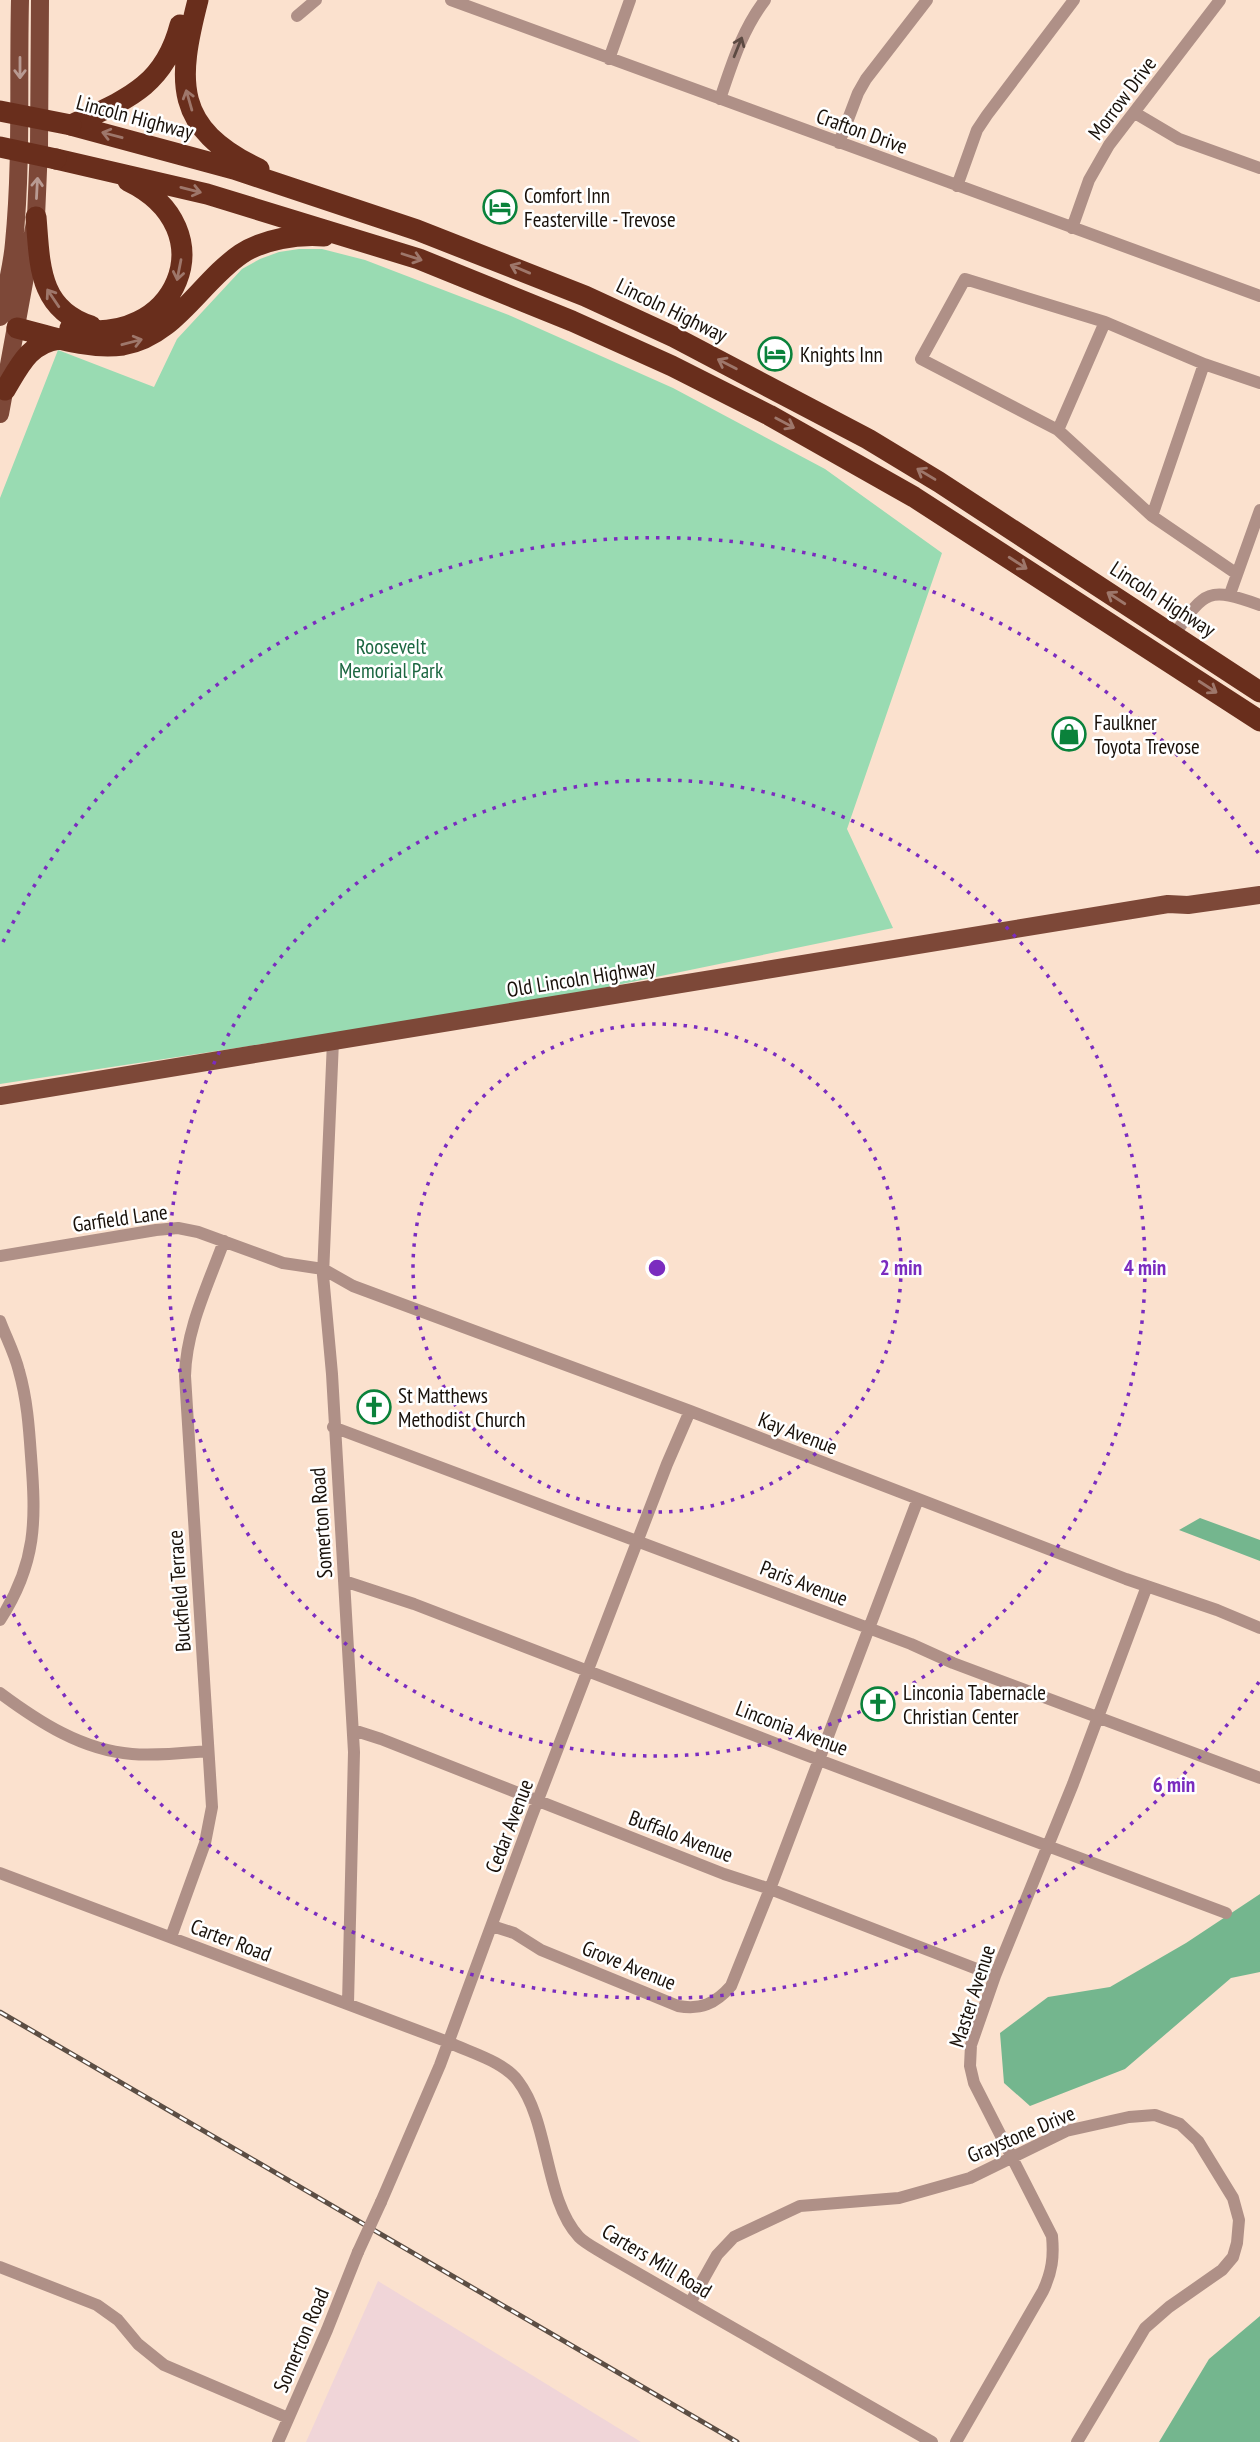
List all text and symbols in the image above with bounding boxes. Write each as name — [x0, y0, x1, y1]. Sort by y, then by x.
one-way arrow — [732, 37, 745, 59]
street label: Morrow Drive — [1082, 51, 1162, 145]
one-way arrow — [13, 56, 27, 79]
street label: Lincoln Highway — [74, 88, 197, 146]
one-way arrow — [182, 89, 195, 111]
street label: Crafton Drive — [813, 102, 911, 160]
one-way arrow — [101, 128, 123, 141]
one-way arrow — [31, 177, 44, 200]
place label: Comfort Inn Feasterville - Trevose — [524, 182, 676, 233]
one-way arrow — [179, 184, 202, 197]
hotel icon: Comfort Inn Feasterville - Trevose — [481, 188, 519, 226]
one-way arrow — [401, 252, 423, 265]
one-way arrow — [172, 258, 185, 281]
one-way arrow — [510, 262, 532, 275]
street label: Lincoln Highway — [612, 272, 732, 348]
one-way arrow — [46, 289, 60, 309]
one-way arrow — [120, 335, 143, 348]
hotel icon: Knights Inn — [756, 335, 794, 373]
place label: Knights Inn — [800, 341, 883, 368]
one-way arrow — [717, 356, 738, 370]
one-way arrow — [774, 417, 795, 430]
one-way arrow — [916, 467, 936, 481]
street label: Lincoln Highway — [1105, 555, 1221, 643]
one-way arrow — [1007, 556, 1027, 570]
one-way arrow — [1107, 591, 1127, 605]
park label: Roosevelt Memorial Park — [339, 633, 443, 684]
one-way arrow — [1198, 680, 1217, 694]
place label: Faulkner Toyota Trevose — [1094, 709, 1200, 760]
shop icon: Faulkner Toyota Trevose — [1050, 715, 1088, 753]
street label: Old Lincoln Highway — [505, 953, 657, 1003]
street label: Garfield Lane — [71, 1198, 169, 1238]
text: 2 min — [880, 1254, 922, 1281]
text: 4 min — [1124, 1254, 1166, 1281]
centre of rings — [645, 1256, 669, 1280]
place label: St Matthews Methodist Church — [398, 1382, 526, 1433]
church icon: St Matthews Methodist Church — [355, 1388, 393, 1426]
street label: Kay Avenue — [755, 1406, 841, 1460]
street label: Somerton Road — [304, 1467, 338, 1579]
street label: Buckfield Terrace — [161, 1529, 197, 1653]
street label: Paris Avenue — [756, 1554, 852, 1612]
place label: Linconia Tabernacle Christian Center — [903, 1679, 1046, 1730]
church icon: Linconia Tabernacle Christian Center — [859, 1685, 897, 1723]
street label: Linconia Avenue — [732, 1694, 852, 1762]
text: 6 min — [1153, 1771, 1195, 1798]
street label: Cedar Avenue — [479, 1775, 539, 1877]
street label: Buffalo Avenue — [625, 1804, 737, 1868]
street label: Carter Road — [187, 1912, 275, 1968]
street label: Grove Avenue — [578, 1934, 680, 1996]
street label: Master Avenue — [943, 1941, 1001, 2051]
street label: Graystone Drive — [963, 2099, 1079, 2169]
street label: Carters Mill Road — [597, 2218, 717, 2304]
street label: Somerton Road — [267, 2284, 335, 2396]

